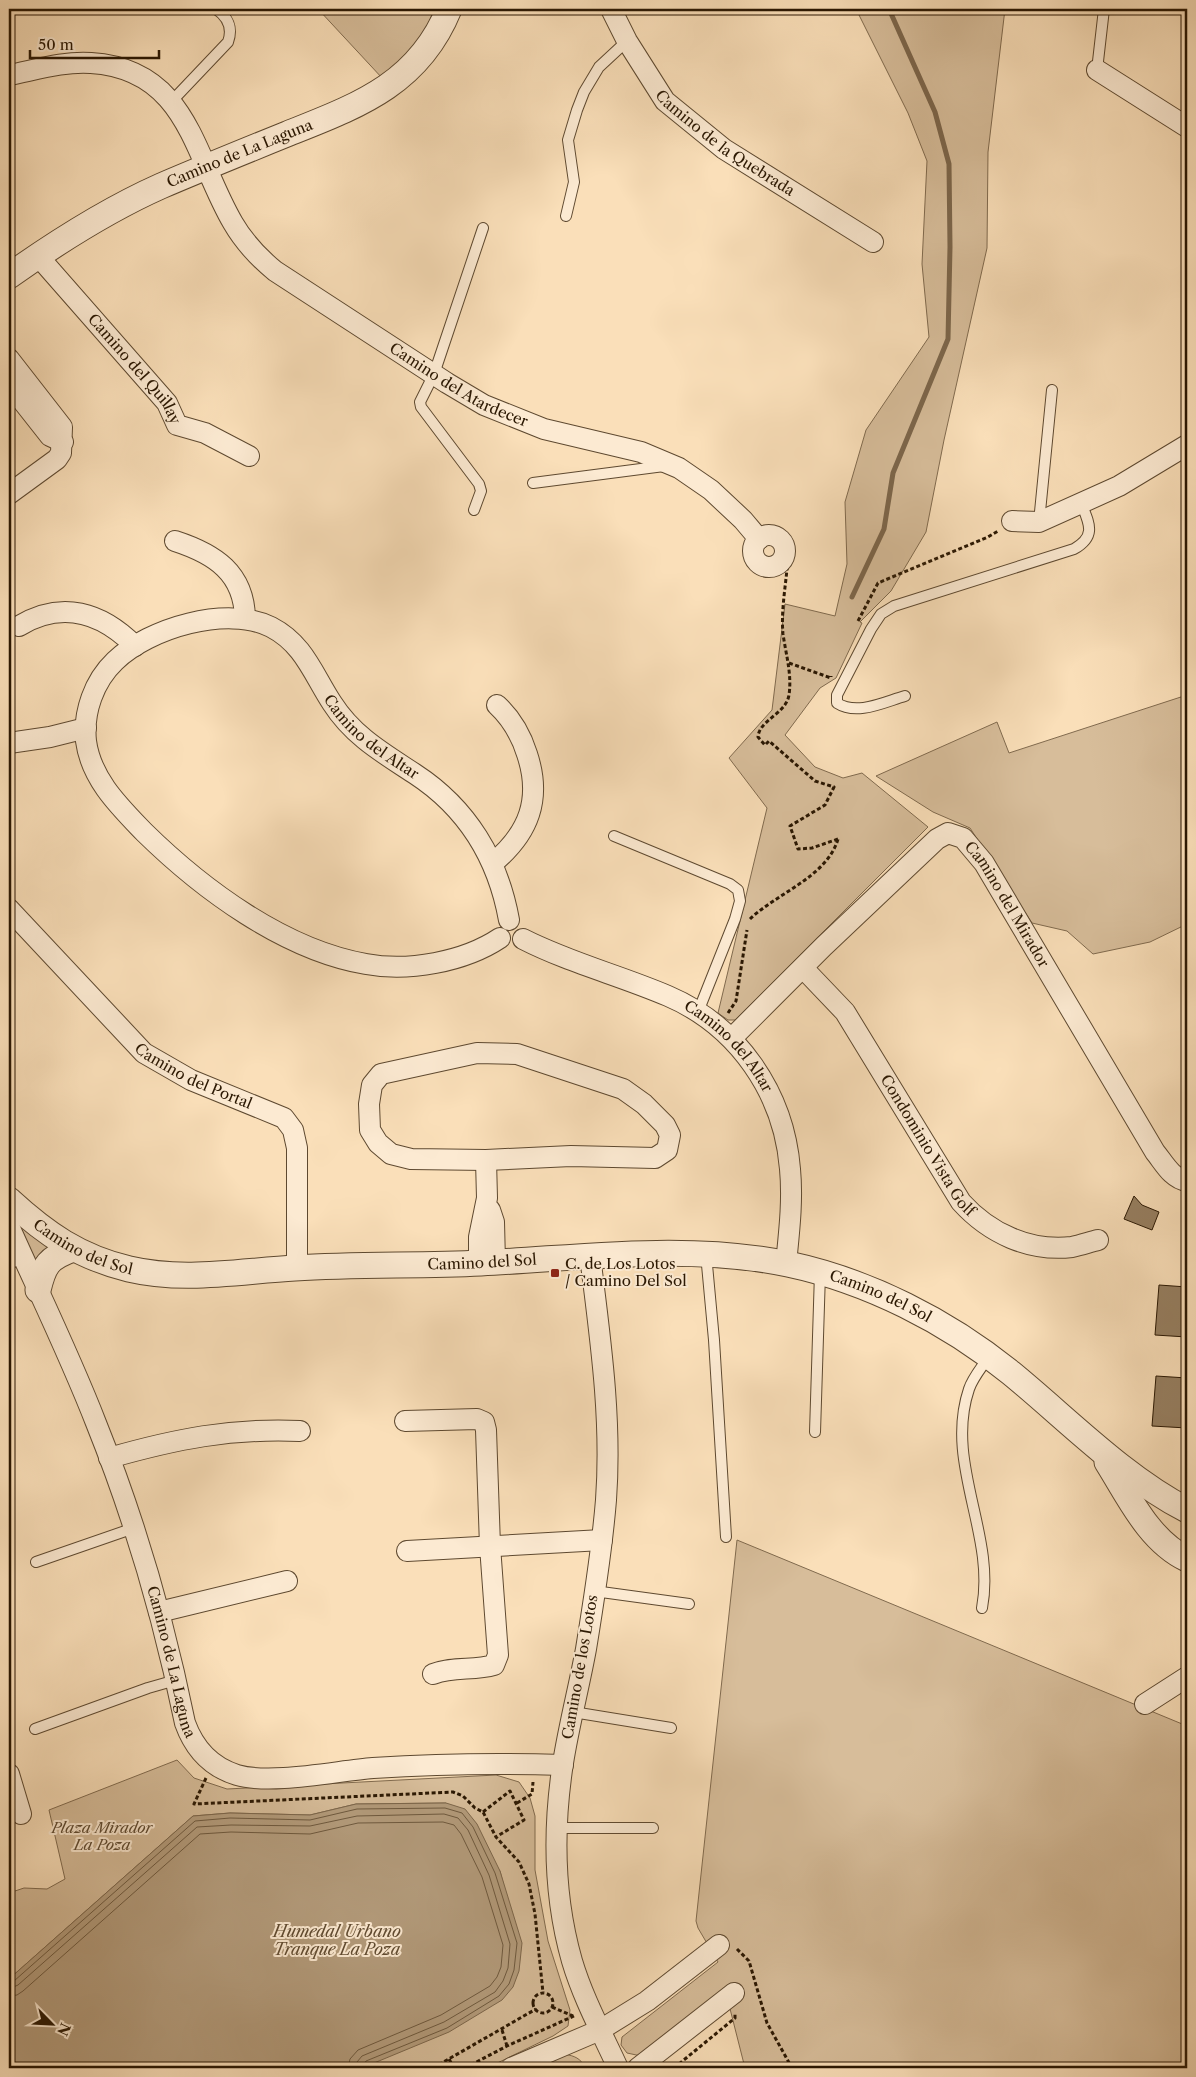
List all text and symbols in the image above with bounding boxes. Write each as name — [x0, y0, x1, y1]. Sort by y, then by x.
scale bar — [30, 28, 159, 60]
text: 50 m — [38, 35, 74, 54]
street label: Camino de la Quebrada — [651, 86, 799, 200]
street label: Camino de La Laguna — [164, 115, 315, 191]
street label: Camino del Quillay — [84, 310, 186, 428]
street label: Camino del Atardecer — [386, 338, 532, 431]
street label: Camino del Altar — [320, 691, 423, 783]
street label: Camino del Mirador — [961, 837, 1054, 971]
street label: Camino del Altar — [681, 996, 777, 1095]
street label: Camino del Portal — [131, 1039, 256, 1113]
street label: Condominio Vista Golf — [877, 1071, 981, 1221]
street label: Camino del Sol — [30, 1215, 135, 1279]
street label: Camino del Sol — [427, 1250, 538, 1274]
place label: C. de Los Lotos / Camino Del Sol — [565, 1254, 687, 1290]
street label: Camino del Sol — [827, 1265, 936, 1326]
marker: C. de Los Lotos / Camino Del Sol — [549, 1267, 561, 1279]
street label: Camino de La Laguna — [143, 1584, 200, 1741]
street label: Camino de los Lotos — [557, 1593, 602, 1741]
park label: Plaza Mirador La Poza — [50, 1818, 154, 1854]
water label: Humedal Urbano Tranque La Poza — [271, 1921, 401, 1959]
north arrow — [28, 2000, 78, 2050]
text: N — [53, 2020, 75, 2039]

